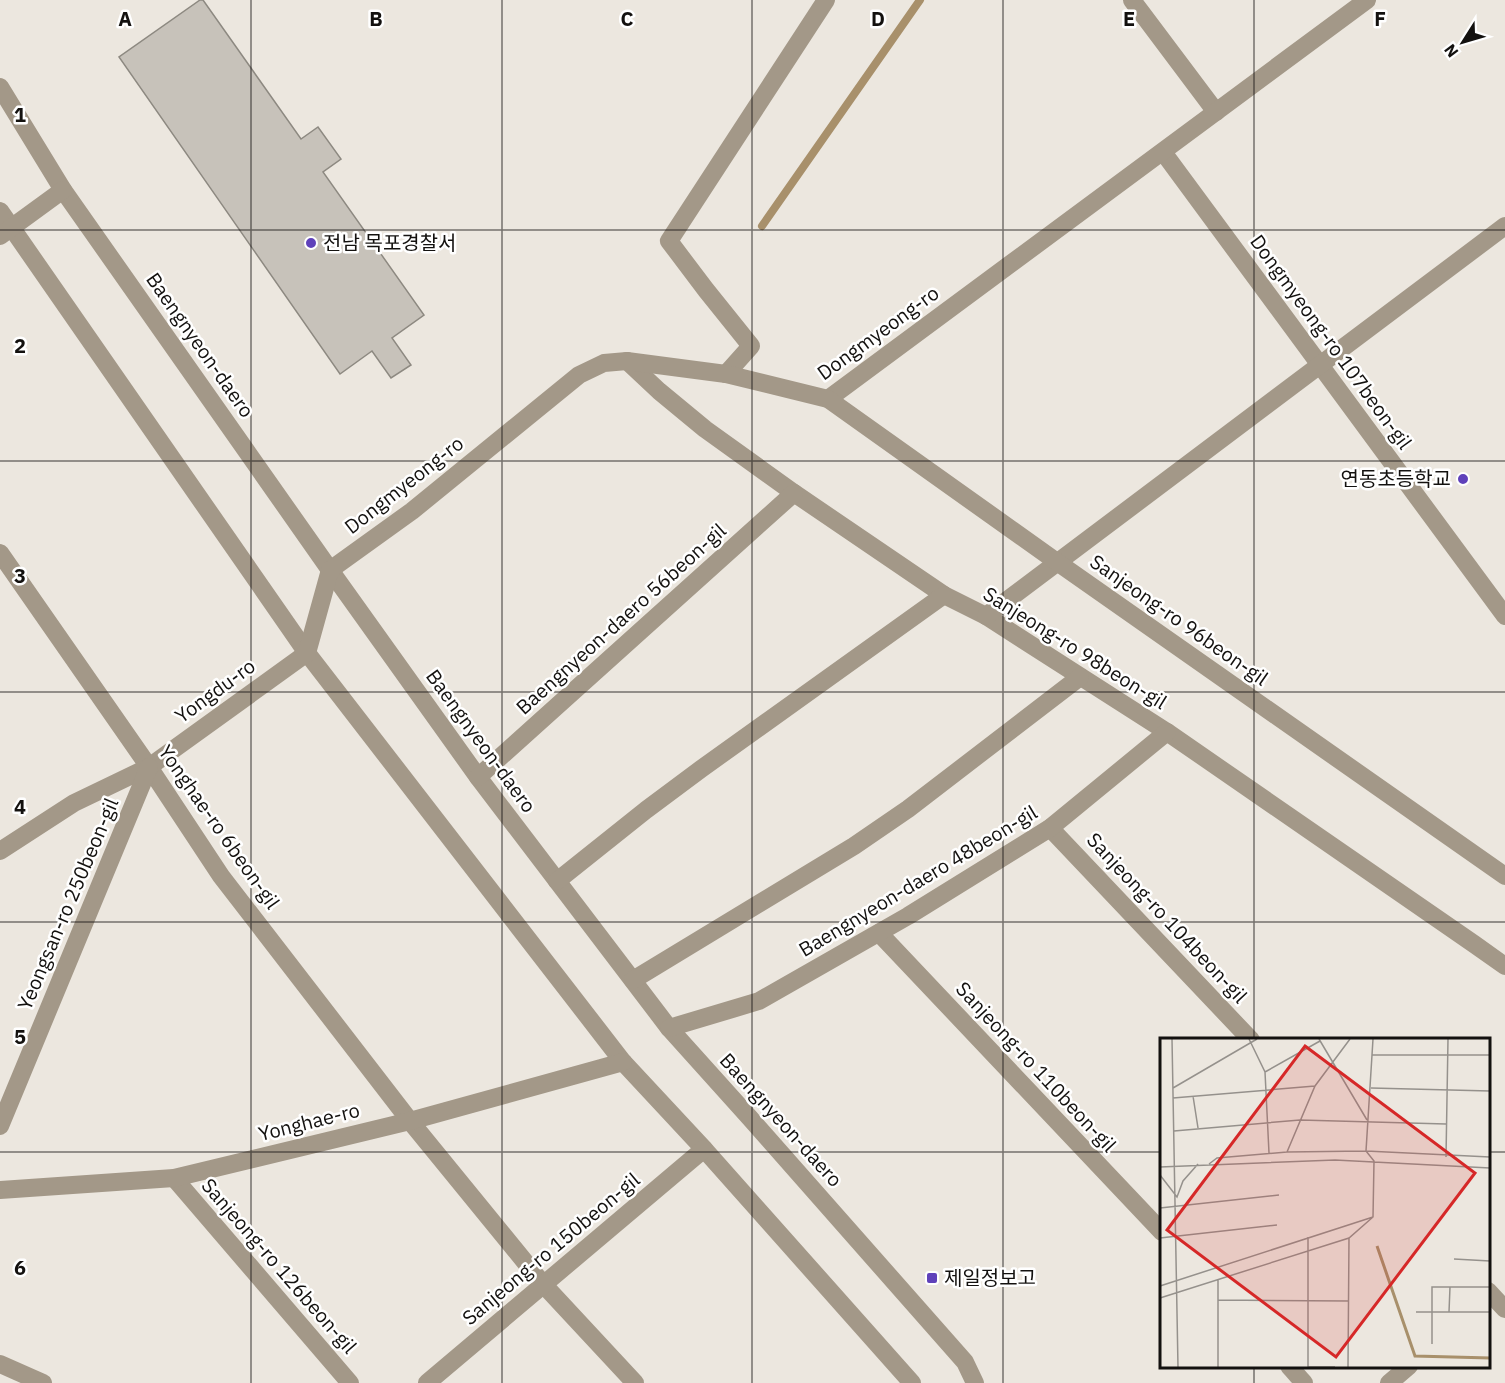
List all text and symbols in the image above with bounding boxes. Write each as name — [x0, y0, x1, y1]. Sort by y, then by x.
text: A — [118, 5, 132, 32]
text: B — [369, 5, 383, 32]
text: C — [620, 5, 634, 32]
text: D — [871, 5, 885, 32]
text: E — [1123, 5, 1135, 32]
text: F — [1374, 5, 1386, 32]
north arrow — [1433, 12, 1493, 72]
text: N — [1440, 40, 1462, 62]
text: 1 — [14, 101, 26, 128]
place label: 전남 목포경찰서 — [323, 229, 457, 256]
street label: Dongmyeong-ro 107beon-gil — [1244, 229, 1418, 454]
marker: 전남 목포경찰서 — [304, 236, 318, 250]
street label: Baengnyeon-daero — [140, 267, 261, 423]
street label: Dongmyeong-ro — [811, 279, 944, 386]
text: 2 — [14, 332, 26, 359]
street label: Dongmyeong-ro — [339, 430, 469, 540]
place label: 연동초등학교 — [1341, 465, 1451, 492]
marker: 연동초등학교 — [1456, 472, 1470, 486]
street label: Baengnyeon-daero 56beon-gil — [510, 517, 732, 720]
street label: Sanjeong-ro 96beon-gil — [1085, 548, 1274, 691]
text: 3 — [14, 562, 26, 589]
street label: Sanjeong-ro 98beon-gil — [978, 580, 1172, 715]
street label: Yongdu-ro — [169, 652, 260, 729]
street label: Baengnyeon-daero — [420, 664, 543, 818]
street label: Yonghae-ro 6beon-gil — [153, 739, 286, 914]
text: 4 — [14, 793, 26, 820]
street label: Yeongsan-ro 250beon-gil — [11, 794, 125, 1014]
street label: Baengnyeon-daero 48beon-gil — [793, 798, 1042, 963]
street label: Sanjeong-ro 104beon-gil — [1081, 827, 1254, 1009]
street label: Sanjeong-ro 110beon-gil — [950, 976, 1123, 1158]
text: 5 — [14, 1023, 26, 1050]
inset map — [1160, 1038, 1490, 1368]
street label: Baengnyeon-daero — [714, 1047, 849, 1192]
street label: Yonghae-ro — [255, 1096, 362, 1147]
street label: Sanjeong-ro 150beon-gil — [456, 1166, 645, 1331]
street label: Sanjeong-ro 126beon-gil — [196, 1172, 363, 1359]
text: 6 — [14, 1254, 26, 1281]
place label: 제일정보고 — [944, 1264, 1036, 1291]
marker: 제일정보고 — [925, 1271, 939, 1285]

